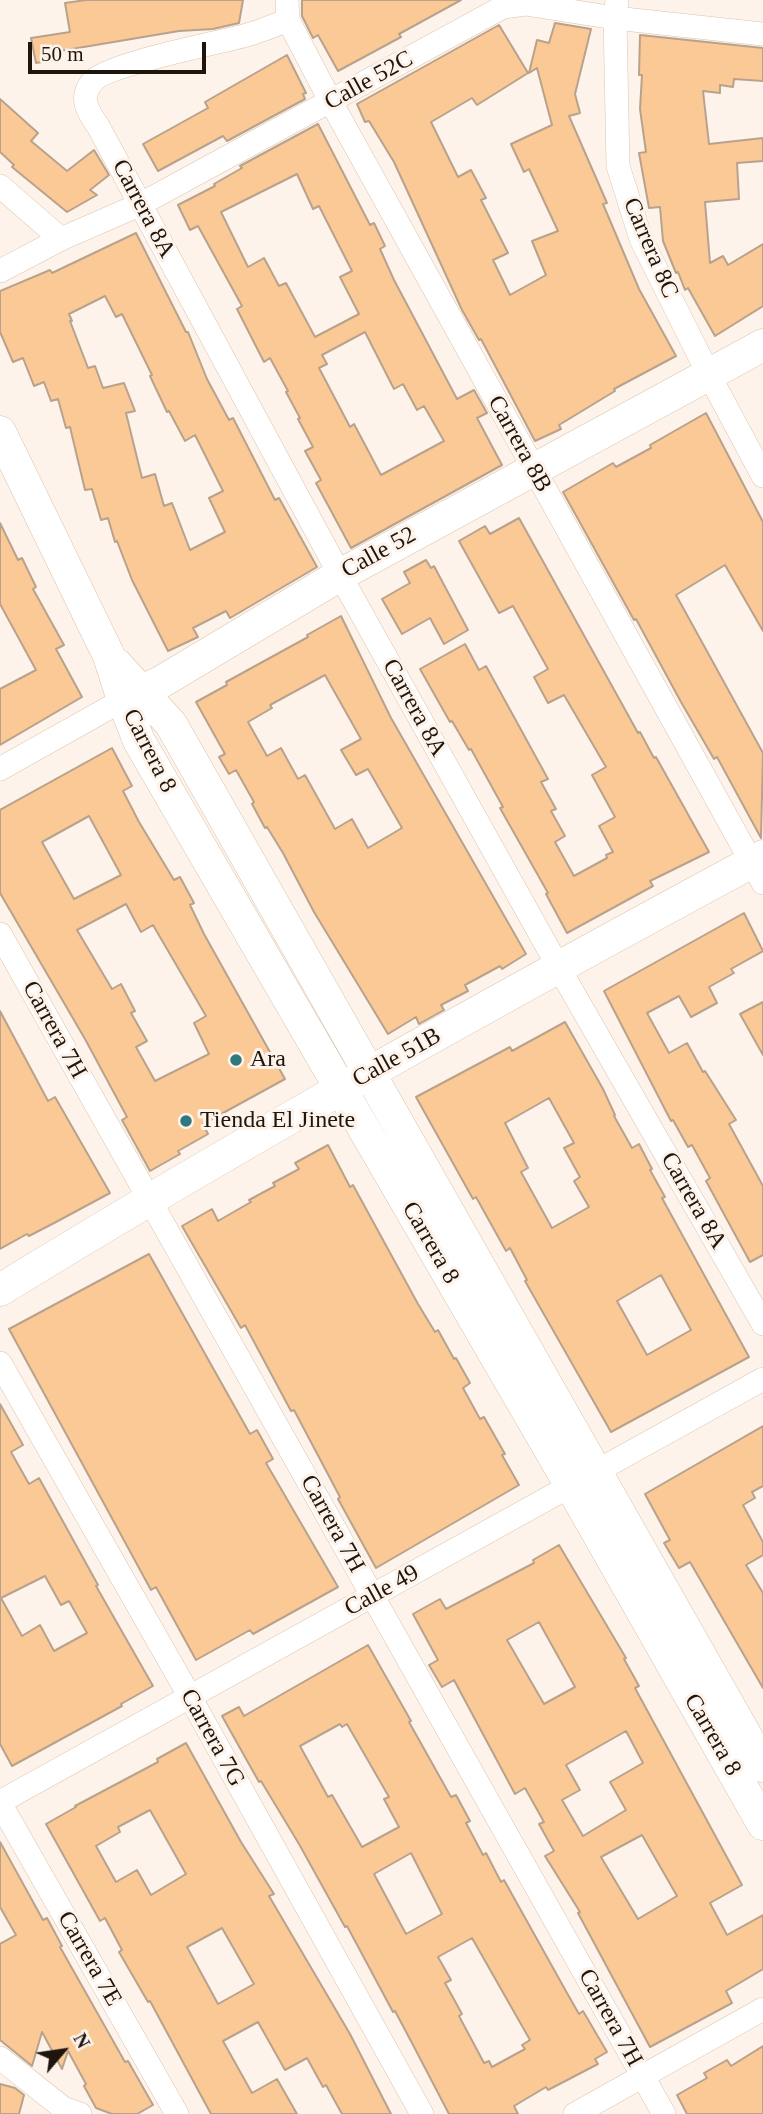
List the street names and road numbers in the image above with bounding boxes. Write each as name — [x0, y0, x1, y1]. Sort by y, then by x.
street label: Calle 52C — [320, 45, 418, 117]
street label: Carrera 8A — [105, 155, 181, 263]
street label: Carrera 8C — [616, 194, 684, 302]
street label: Carrera 8B — [481, 391, 557, 497]
street label: Calle 52 — [337, 521, 421, 585]
street label: Carrera 8A — [375, 654, 453, 762]
street label: Carrera 8 — [116, 704, 182, 798]
street label: Carrera 7H — [15, 976, 93, 1084]
street label: Calle 51B — [348, 1022, 446, 1094]
street label: Carrera 8A — [654, 1147, 732, 1255]
street label: Carrera 8 — [395, 1197, 465, 1289]
street label: Carrera 7H — [293, 1470, 371, 1578]
street label: Calle 49 — [340, 1559, 424, 1623]
street label: Carrera 7G — [173, 1684, 251, 1792]
street label: Carrera 8 — [677, 1689, 747, 1781]
street label: Carrera 7E — [50, 1907, 128, 2011]
street label: Carrera 7H — [571, 1964, 649, 2072]

